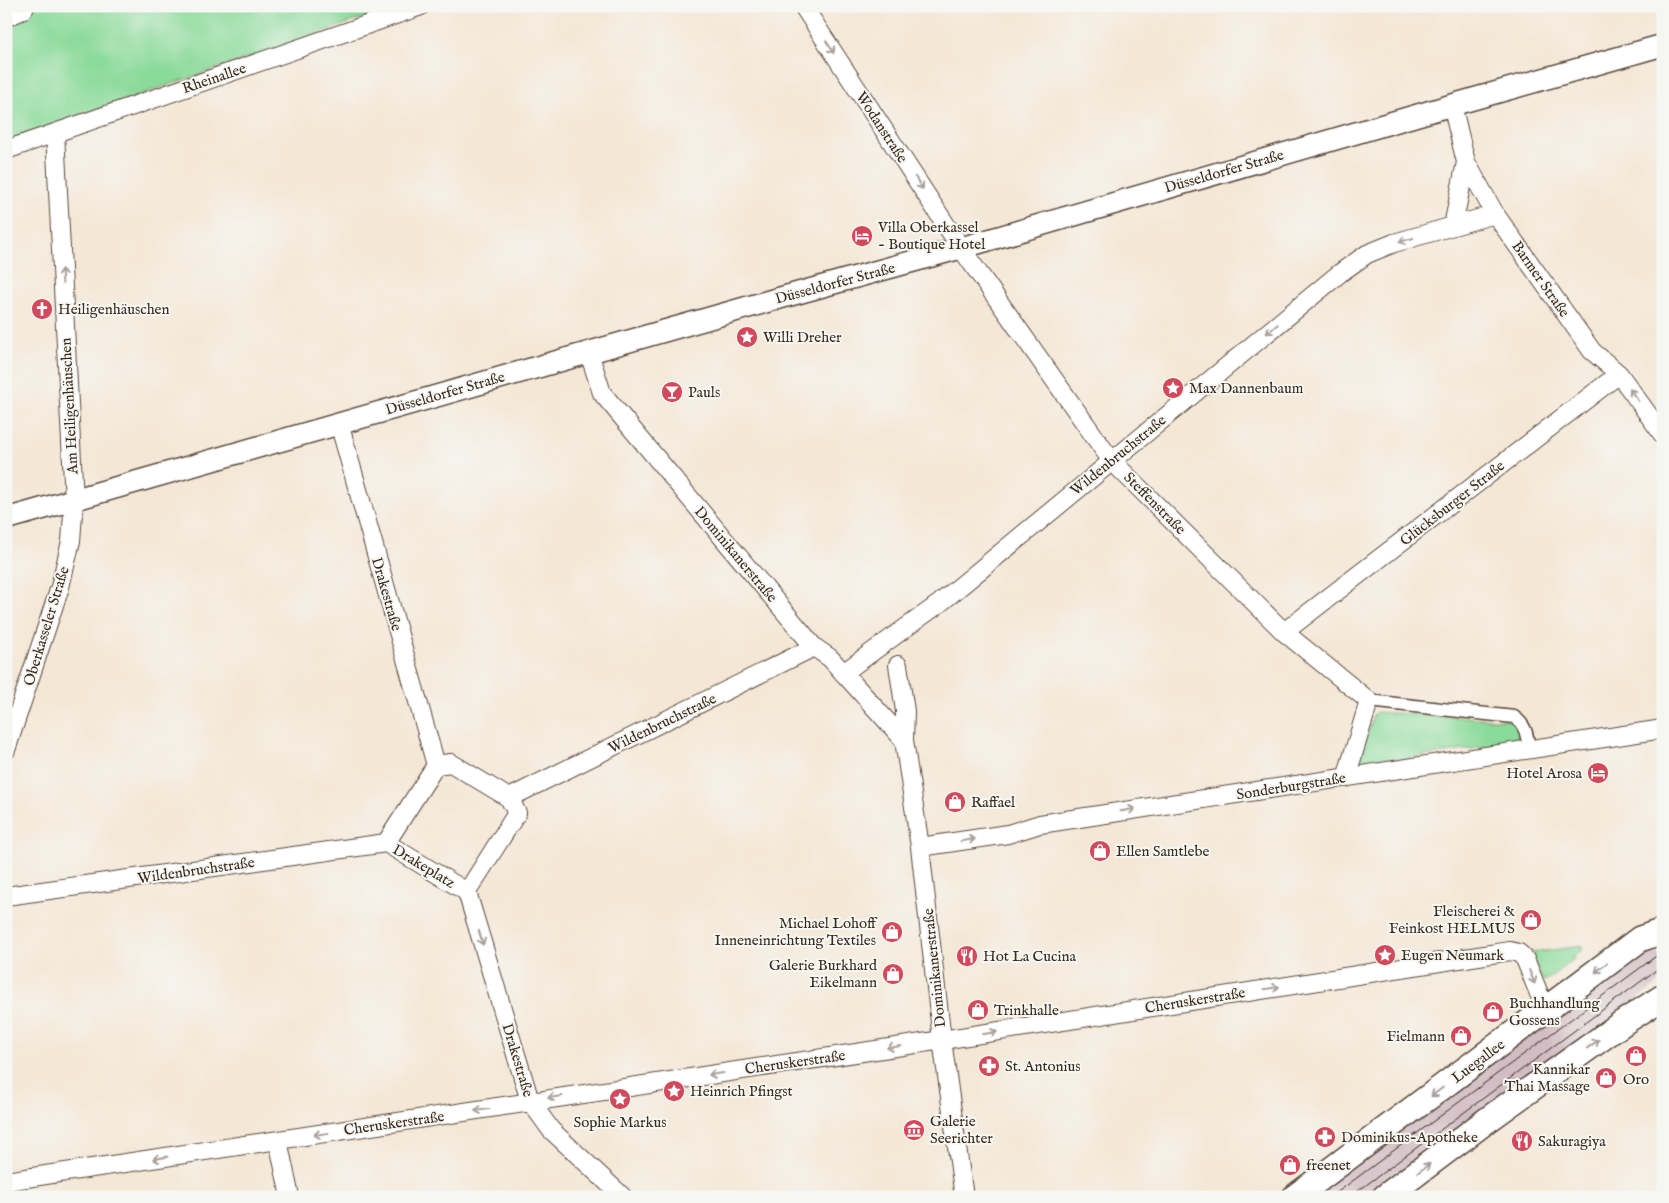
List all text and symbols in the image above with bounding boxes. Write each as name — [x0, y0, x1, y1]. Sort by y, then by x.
one-way arrow — [824, 40, 835, 54]
street label: Rheinallee — [180, 59, 249, 98]
street label: Wodanstraße — [852, 88, 912, 167]
street label: Düsseldorfer Straße — [1162, 145, 1286, 198]
one-way arrow — [914, 176, 924, 190]
place label: Villa Oberkassel - Boutique Hotel — [877, 218, 986, 254]
hotel icon: Villa Oberkassel - Boutique Hotel — [850, 224, 874, 248]
one-way arrow — [1398, 235, 1414, 245]
street label: Barmer Straße — [1507, 238, 1574, 321]
street label: Düsseldorfer Straße — [773, 258, 897, 309]
one-way arrow — [58, 269, 67, 285]
church icon: Heiligenhäuschen — [30, 297, 54, 321]
place label: Heiligenhäuschen — [58, 300, 169, 319]
one-way arrow — [1266, 323, 1279, 334]
place icon: Willi Dreher — [735, 325, 759, 349]
place label: Willi Dreher — [763, 328, 842, 347]
street label: Am Heiligenhäuschen — [56, 337, 83, 476]
street label: Düsseldorfer Straße — [383, 367, 507, 420]
place icon: Max Dannenbaum — [1161, 376, 1185, 400]
place label: Max Dannenbaum — [1189, 379, 1304, 398]
bar icon: Pauls — [660, 380, 684, 404]
place label: Pauls — [688, 383, 720, 402]
one-way arrow — [1629, 389, 1640, 402]
street label: Wildenbruchstraße — [1067, 411, 1170, 500]
street label: Glücksburger Straße — [1396, 456, 1509, 550]
street label: Steffenstraße — [1119, 468, 1190, 539]
street label: Dominikanerstraße — [690, 502, 781, 606]
street label: Drakestraße — [367, 555, 406, 633]
street label: Oberkasseler Straße — [19, 564, 74, 688]
street label: Wildenbruchstraße — [605, 689, 719, 758]
hotel icon: Hotel Arosa — [1586, 761, 1610, 785]
place label: Hotel Arosa — [1506, 764, 1583, 783]
street label: Sonderburgstraße — [1235, 768, 1347, 805]
shop icon: Raffael — [943, 790, 967, 814]
place label: Raffael — [971, 793, 1016, 812]
one-way arrow — [1119, 805, 1135, 815]
one-way arrow — [960, 835, 976, 845]
shop icon: Ellen Samtlebe — [1088, 839, 1112, 863]
street label: Drakeplatz — [389, 840, 459, 893]
place label: Ellen Samtlebe — [1116, 842, 1209, 861]
street label: Wildenbruchstraße — [136, 853, 256, 888]
place label: Fleischerei & Feinkost HELMUS — [1389, 902, 1515, 938]
street label: Dominikanerstraße — [919, 907, 950, 1028]
shop icon: Fleischerei & Feinkost HELMUS — [1519, 908, 1543, 932]
place label: Michael Lohoff Inneneinrichtung Textiles — [714, 914, 878, 950]
shop icon: Michael Lohoff Inneneinrichtung Textiles — [880, 920, 904, 944]
one-way arrow — [477, 930, 487, 946]
place icon: Eugen Neumark — [1373, 943, 1397, 967]
restaurant icon: Hot La Cucina — [955, 944, 979, 968]
place label: Eugen Neumark — [1401, 946, 1505, 965]
place label: Hot La Cucina — [983, 947, 1077, 966]
place label: Galerie Burkhard Eikelmann — [769, 956, 878, 992]
shop icon: Galerie Burkhard Eikelmann — [881, 962, 905, 986]
one-way arrow — [1595, 963, 1608, 974]
one-way arrow — [1528, 969, 1538, 984]
street label: Cheruskerstraße — [1143, 983, 1247, 1018]
one-way arrow — [1263, 983, 1279, 993]
place label: Buchhandlung Gossens — [1509, 994, 1600, 1030]
shop icon: Trinkhalle — [966, 998, 990, 1022]
shop icon: Buchhandlung Gossens — [1481, 1000, 1505, 1024]
place label: Trinkhalle — [994, 1001, 1059, 1020]
street label: Drakestraße — [497, 1021, 538, 1099]
shop icon: Fielmann — [1449, 1024, 1473, 1048]
one-way arrow — [982, 1027, 998, 1037]
place label: Fielmann — [1386, 1027, 1445, 1046]
street label: Luegallee — [1448, 1035, 1509, 1088]
one-way arrow — [1585, 1039, 1599, 1049]
one-way arrow — [886, 1043, 902, 1053]
shop icon: Oro — [1624, 1044, 1648, 1068]
street label: Cheruskerstraße — [744, 1046, 847, 1079]
pharmacy icon: St. Antonius — [977, 1054, 1001, 1078]
place label: St. Antonius — [1005, 1057, 1081, 1076]
place label: Kannikar Thai Massage — [1505, 1060, 1590, 1096]
shop icon: Kannikar Thai Massage — [1594, 1066, 1618, 1090]
one-way arrow — [708, 1069, 724, 1079]
place label: Oro — [1623, 1070, 1649, 1089]
place icon: Heinrich Pfingst — [662, 1079, 686, 1103]
place label: Heinrich Pfingst — [690, 1082, 793, 1101]
place icon: Sophie Markus — [608, 1087, 632, 1111]
one-way arrow — [1430, 1087, 1444, 1097]
one-way arrow — [547, 1093, 563, 1103]
one-way arrow — [474, 1105, 490, 1115]
street label: Cheruskerstraße — [343, 1107, 446, 1140]
place label: Galerie Seerichter — [930, 1112, 993, 1148]
place label: Sophie Markus — [573, 1113, 667, 1132]
museum icon: Galerie Seerichter — [902, 1118, 926, 1142]
pharmacy icon: Dominikus-Apotheke — [1313, 1125, 1337, 1149]
place label: Dominikus-Apotheke — [1341, 1128, 1478, 1147]
one-way arrow — [313, 1129, 329, 1139]
restaurant icon: Sakuragiya — [1510, 1129, 1534, 1153]
place label: Sakuragiya — [1538, 1132, 1606, 1151]
one-way arrow — [153, 1153, 169, 1163]
shop icon: freenet — [1278, 1153, 1302, 1177]
place label: freenet — [1306, 1156, 1351, 1175]
one-way arrow — [1417, 1162, 1430, 1173]

